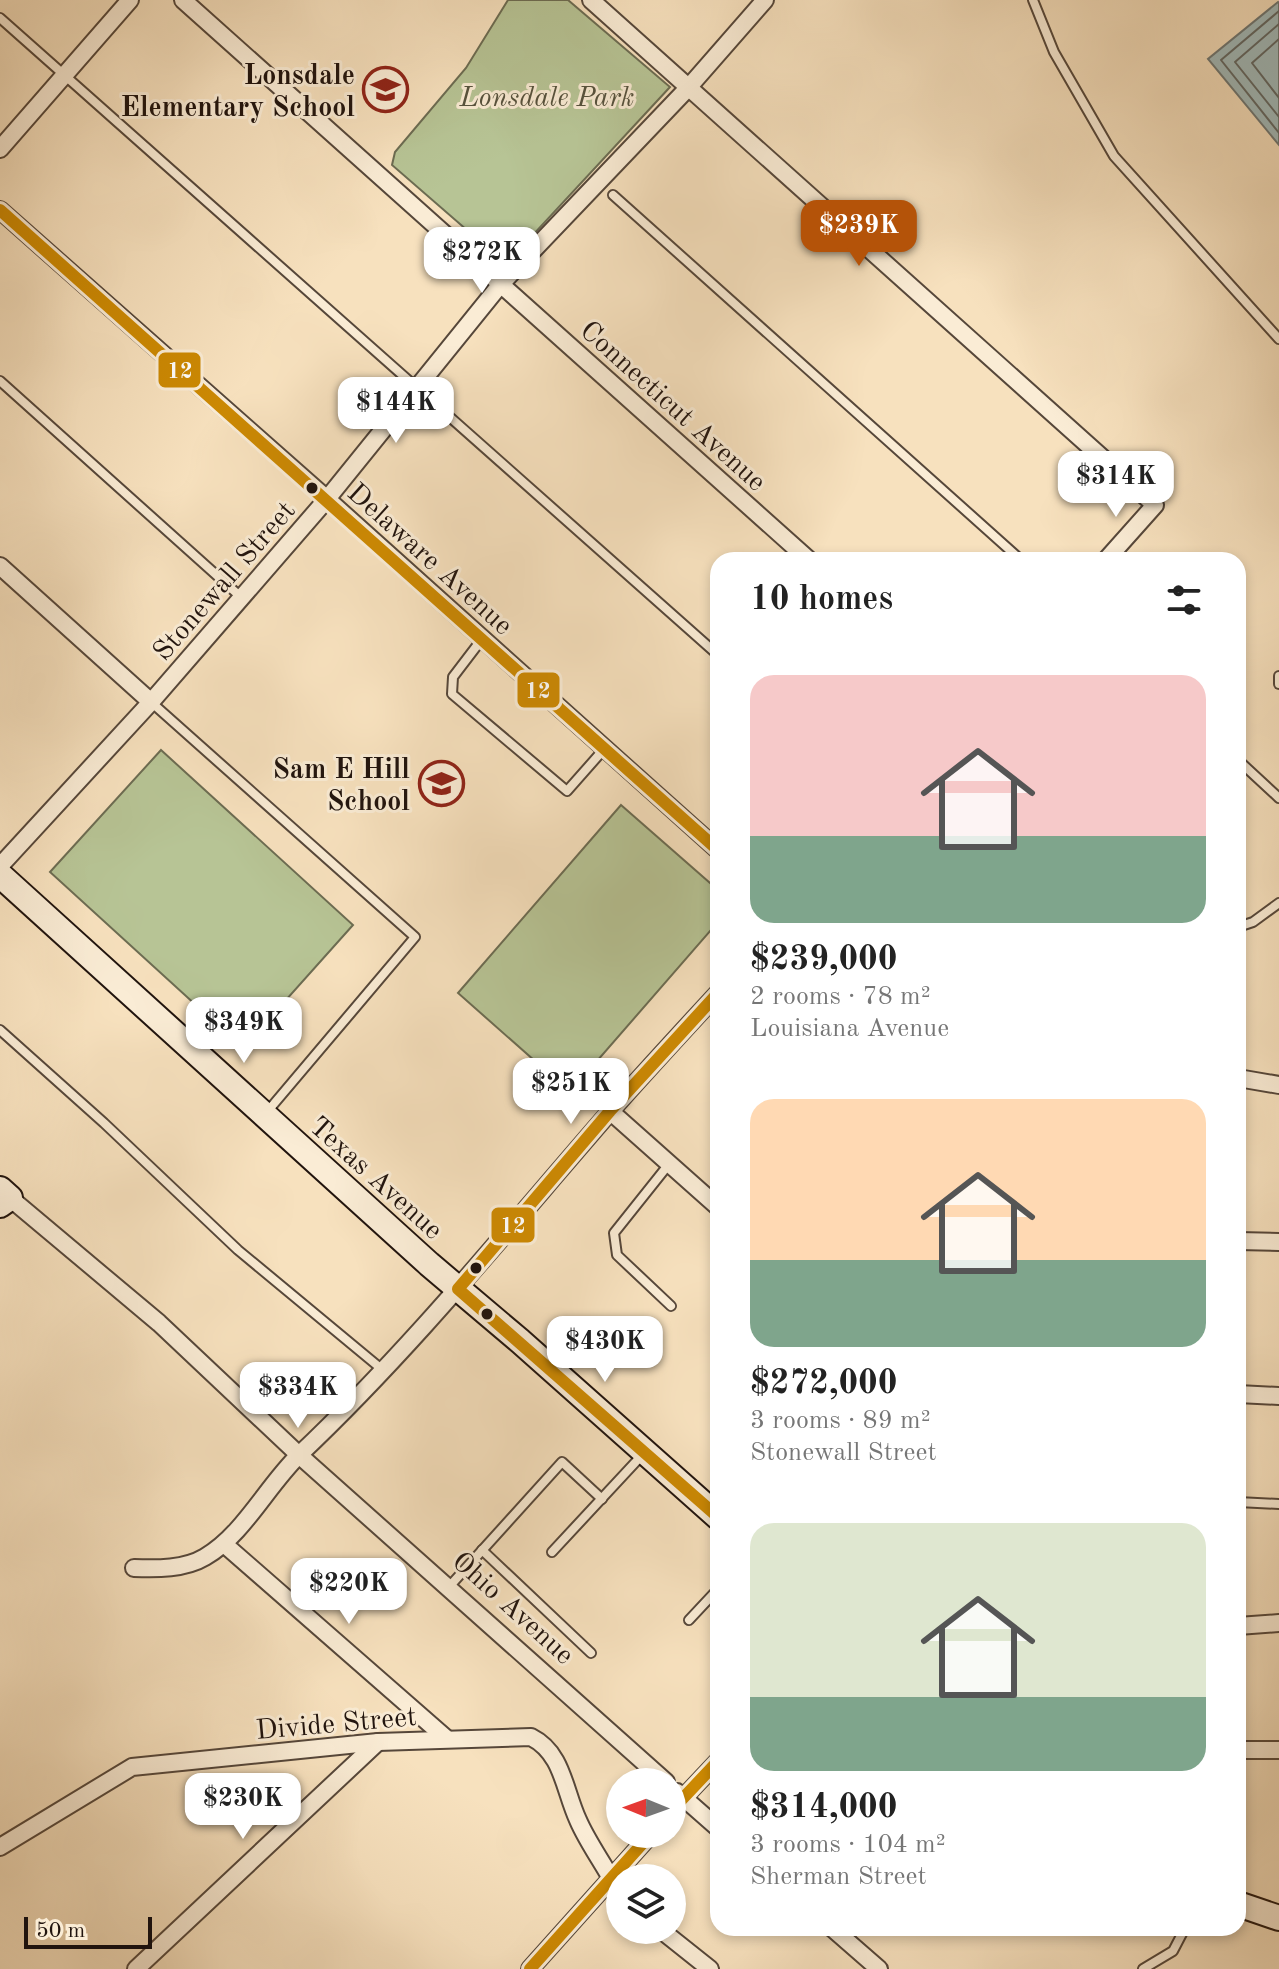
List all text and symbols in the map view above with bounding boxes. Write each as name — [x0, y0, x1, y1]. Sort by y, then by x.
place label: Lonsdale Elementary School — [121, 63, 355, 123]
school or university icon: Lonsdale Elementary School — [362, 66, 410, 114]
park label: Lonsdale Park — [459, 85, 634, 113]
pin: $239K — [803, 200, 915, 268]
text: $239K — [819, 213, 899, 239]
pin: $272K — [426, 227, 538, 295]
text: $272K — [442, 240, 522, 266]
street label: Connecticut Avenue — [574, 317, 770, 498]
line badge: 12 — [157, 351, 202, 389]
text: 12 — [167, 361, 193, 383]
pin: $144K — [340, 377, 452, 445]
text: $144K — [356, 390, 436, 416]
pin: $314K — [1060, 451, 1172, 519]
text: $314K — [1076, 464, 1156, 490]
street label: Delaware Avenue — [341, 479, 517, 641]
unlabelled marker — [304, 480, 320, 496]
street label: Stonewall Street — [149, 497, 302, 667]
icon: filters — [1162, 578, 1206, 622]
text: 10 homes — [750, 583, 893, 617]
line badge: 12 — [516, 671, 561, 709]
text: 12 — [525, 681, 551, 703]
icon: home — [906, 727, 1050, 871]
place label: Sam E Hill School — [272, 757, 410, 817]
school or university icon: Sam E Hill School — [417, 760, 465, 808]
text: $239,000 — [750, 943, 898, 977]
text: 2 rooms · 78 m² — [750, 984, 931, 1010]
pin: $349K — [188, 997, 300, 1065]
text: $349K — [204, 1010, 284, 1036]
text: Louisiana Avenue — [750, 1016, 949, 1042]
pin: $251K — [515, 1058, 627, 1126]
text: $251K — [531, 1071, 611, 1097]
street label: Texas Avenue — [303, 1113, 447, 1246]
icon: home — [906, 1151, 1050, 1295]
line badge: 12 — [490, 1206, 536, 1244]
text: 12 — [500, 1216, 526, 1238]
unlabelled marker — [468, 1260, 484, 1276]
unlabelled marker — [479, 1306, 495, 1322]
pin: $430K — [549, 1316, 661, 1384]
text: $430K — [565, 1329, 645, 1355]
pin: $334K — [242, 1362, 354, 1430]
text: $272,000 — [750, 1367, 898, 1401]
text: $334K — [258, 1375, 338, 1401]
text: 3 rooms · 89 m² — [750, 1408, 931, 1434]
text: Stonewall Street — [750, 1440, 937, 1466]
street label: Ohio Avenue — [446, 1548, 578, 1671]
pin: $220K — [293, 1558, 405, 1626]
text: $220K — [309, 1571, 389, 1597]
icon: home — [906, 1575, 1050, 1719]
street label: Divide Street — [255, 1704, 418, 1746]
north arrow — [606, 1768, 686, 1848]
map controls — [606, 1768, 686, 1944]
pin: $230K — [187, 1773, 299, 1841]
text: $230K — [203, 1786, 283, 1812]
text: $314,000 — [750, 1791, 898, 1825]
text: 3 rooms · 104 m² — [750, 1832, 946, 1858]
button: layers — [606, 1864, 686, 1944]
text: Sherman Street — [750, 1864, 927, 1890]
scale bar — [24, 1913, 152, 1949]
text: 50 m — [36, 1920, 85, 1942]

